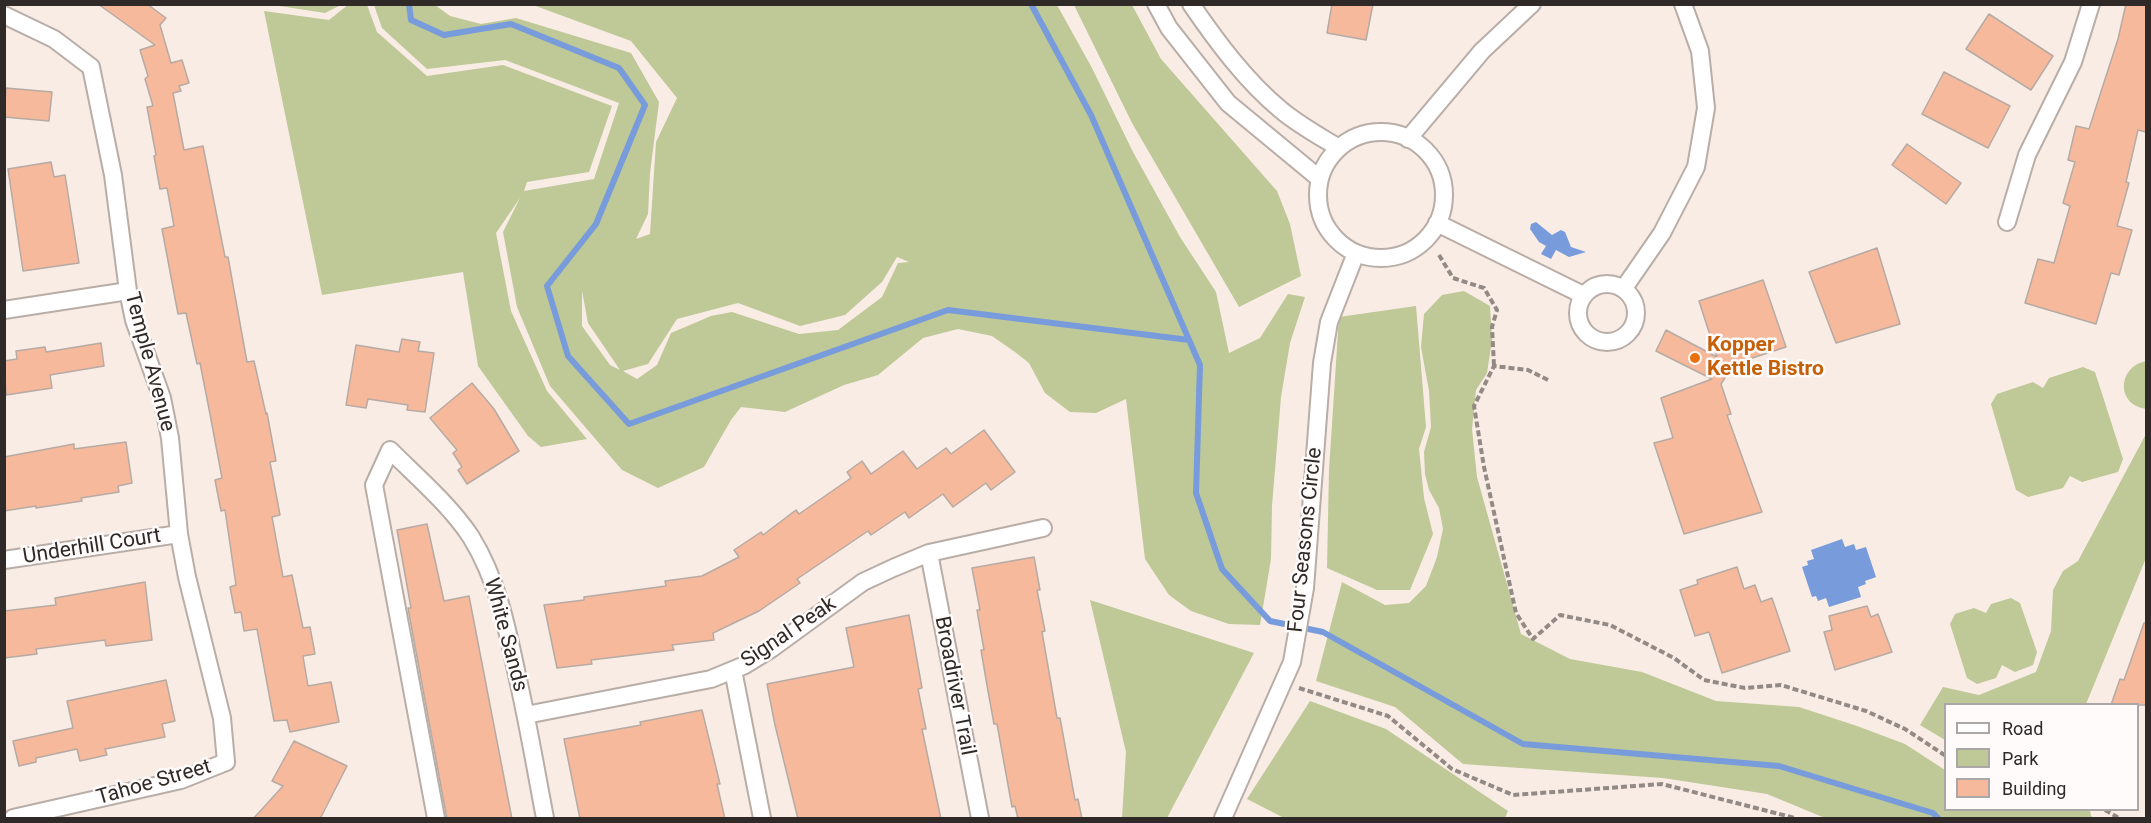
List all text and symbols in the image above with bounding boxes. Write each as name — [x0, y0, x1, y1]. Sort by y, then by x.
street label: Temple Avenue — [118, 290, 180, 434]
place label: Kopper Kettle Bistro — [1707, 333, 1824, 383]
marker: Kopper Kettle Bistro — [1688, 351, 1702, 365]
street label: Four Seasons Circle — [1284, 446, 1328, 634]
street label: Underhill Court — [21, 524, 163, 570]
street label: White Sands — [478, 575, 532, 695]
street label: Signal Peak — [737, 592, 841, 674]
street label: Broadriver Trail — [928, 614, 980, 758]
legend — [1944, 703, 2139, 811]
text: Road — [2002, 718, 2043, 739]
text: Park — [2002, 748, 2038, 769]
street label: Tahoe Street — [94, 755, 214, 811]
text: Building — [2002, 778, 2066, 799]

